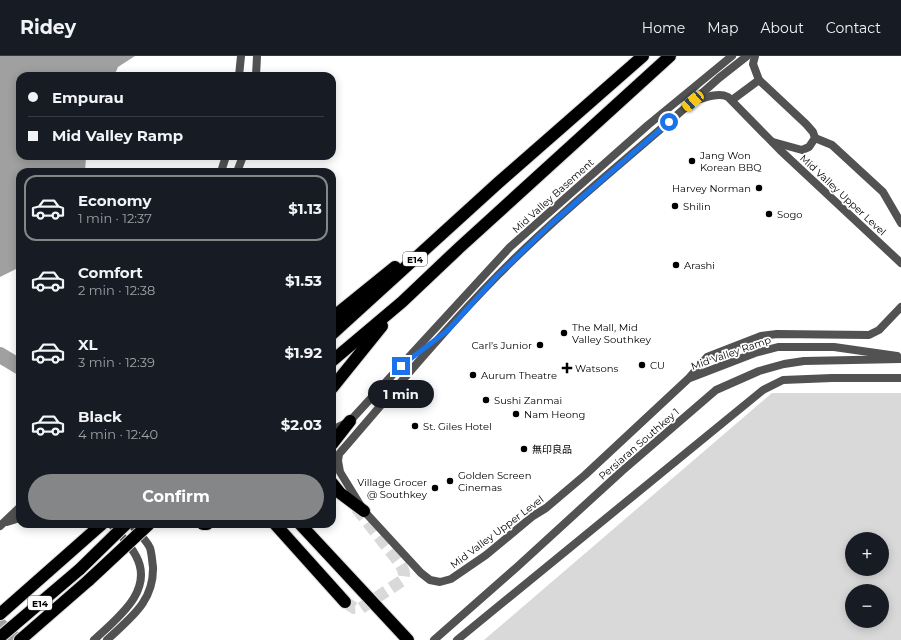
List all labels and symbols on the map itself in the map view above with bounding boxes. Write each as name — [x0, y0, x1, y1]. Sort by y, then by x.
car — [680, 89, 706, 113]
route start — [660, 113, 678, 131]
place label: Jang Won Korean BBQ — [699, 149, 762, 174]
street label: Mid Valley Upper Level — [797, 152, 889, 238]
street label: Mid Valley Basement — [510, 156, 596, 236]
marker: Jang Won Korean BBQ — [687, 156, 697, 166]
place label: Harvey Norman — [672, 182, 751, 195]
marker: Harvey Norman — [754, 183, 764, 193]
place label: Shilin — [683, 200, 711, 213]
marker: Shilin — [670, 201, 680, 211]
place label: Sogo — [777, 208, 803, 221]
marker: Sogo — [764, 209, 774, 219]
road number: E14 — [403, 252, 427, 266]
place label: Arashi — [684, 259, 715, 272]
marker: Arashi — [671, 260, 681, 270]
place label: The Mall, Mid Valley Southkey — [572, 321, 651, 346]
marker: The Mall, Mid Valley Southkey — [559, 328, 569, 338]
street label: Mid Valley Ramp — [689, 333, 773, 373]
place label: Carl’s Junior — [472, 339, 532, 352]
marker: Carl’s Junior — [535, 340, 545, 350]
route end — [392, 357, 410, 375]
place label: CU — [650, 359, 665, 372]
marker: CU — [637, 360, 647, 370]
place label: Watsons — [575, 362, 618, 375]
marker: Watsons — [562, 363, 572, 373]
place label: Aurum Theatre — [481, 369, 557, 382]
marker: Aurum Theatre — [468, 370, 478, 380]
callout: 1 min — [368, 380, 434, 408]
place label: Sushi Zanmai — [494, 394, 562, 407]
marker: Sushi Zanmai — [481, 395, 491, 405]
street label: Persiaran Southkey 1 — [596, 405, 682, 483]
place label: Nam Heong — [524, 408, 585, 421]
marker: Nam Heong — [511, 409, 521, 419]
place label: St. Giles Hotel — [423, 420, 492, 433]
marker: St. Giles Hotel — [410, 421, 420, 431]
place label: 無印良品 — [532, 443, 572, 456]
marker: 無印良品 — [519, 444, 529, 454]
place label: Golden Screen Cinemas — [458, 469, 531, 494]
place label: Village Grocer @ Southkey — [357, 476, 428, 501]
marker: Golden Screen Cinemas — [445, 476, 455, 486]
marker: Village Grocer @ Southkey — [430, 483, 440, 493]
street label: Mid Valley Upper Level — [448, 493, 546, 571]
road number: E14 — [28, 596, 52, 610]

